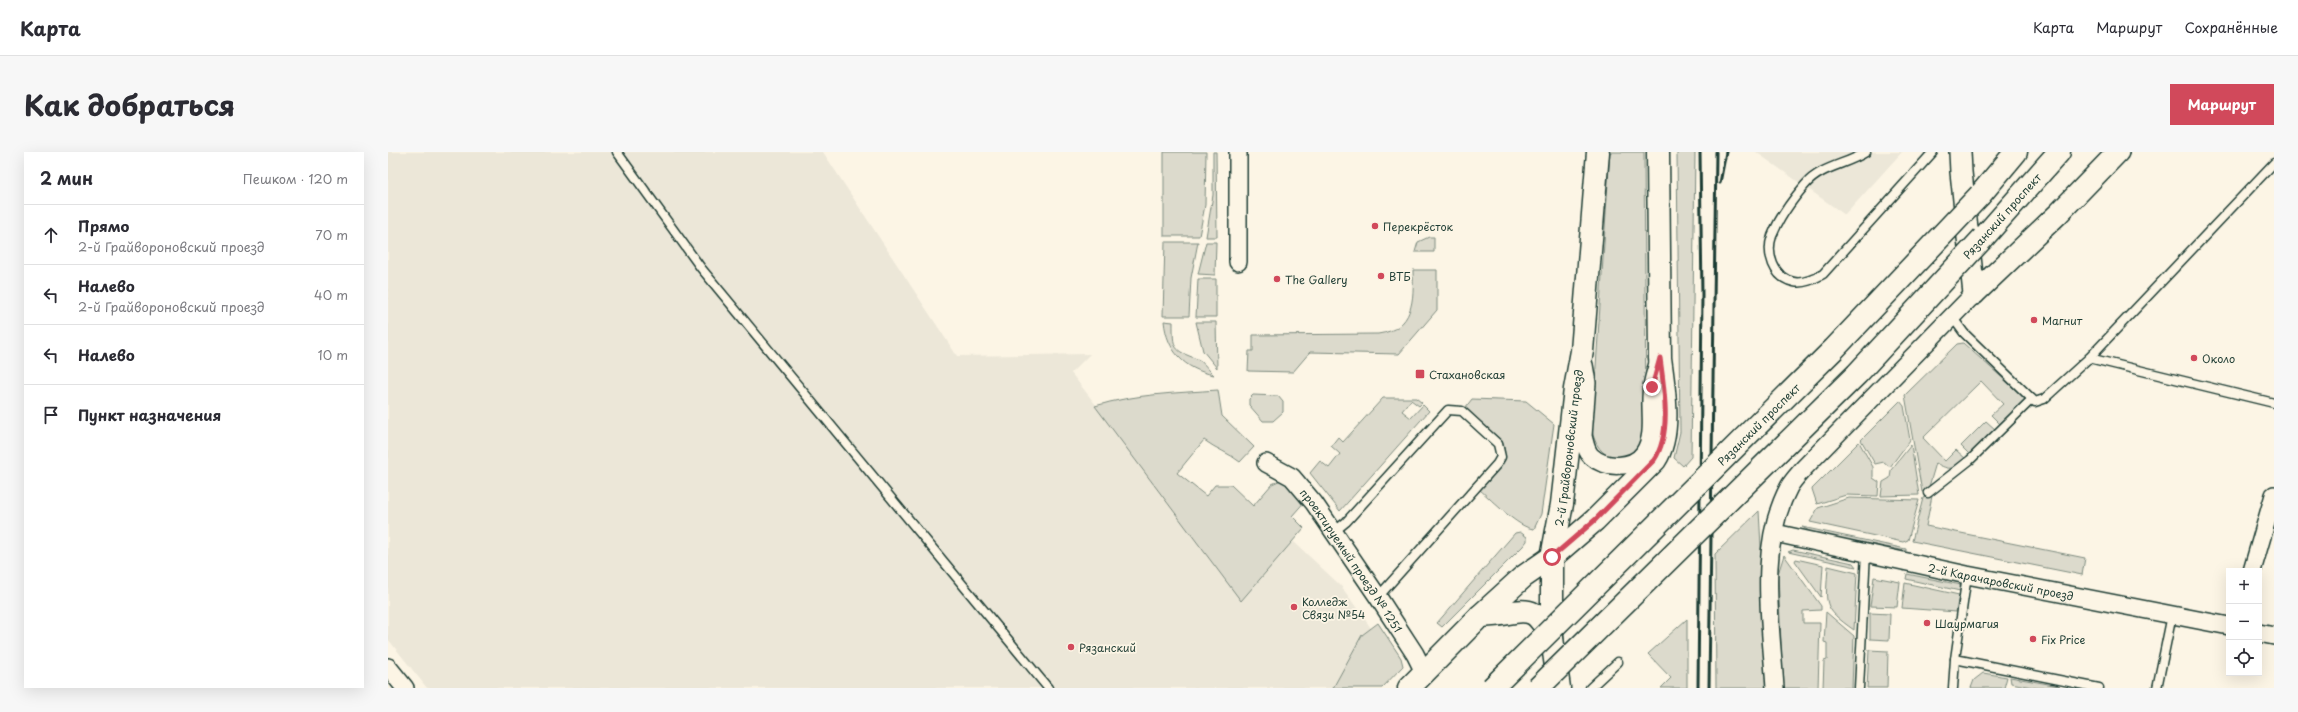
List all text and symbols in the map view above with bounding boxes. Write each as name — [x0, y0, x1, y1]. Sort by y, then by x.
text: Карта — [20, 14, 81, 42]
text: Карта — [2033, 17, 2074, 38]
text: Маршрут — [2096, 17, 2162, 38]
text: Сохранённые — [2184, 17, 2278, 38]
text: Как добраться — [24, 83, 235, 126]
button: Маршрут — [2170, 84, 2274, 125]
text: 2 мин — [40, 165, 93, 191]
text: Пешком · 120 m — [243, 169, 348, 188]
street label: Рязанский проспект — [1959, 169, 2046, 263]
text: Прямо — [78, 214, 129, 237]
place label: Перекрёсток — [1383, 218, 1454, 235]
marker: Перекрёсток — [1370, 221, 1380, 231]
icon: ahead — [40, 224, 62, 246]
text: 70 m — [315, 225, 348, 244]
text: 2-й Грайвороновский проезд — [78, 237, 265, 256]
place label: ВТБ — [1389, 268, 1411, 285]
place label: The Gallery — [1285, 271, 1348, 288]
marker: ВТБ — [1376, 271, 1386, 281]
text: Налево — [78, 274, 135, 297]
marker: The Gallery — [1272, 274, 1282, 284]
icon: left — [40, 284, 62, 306]
text: 40 m — [314, 285, 348, 304]
text: 2-й Грайвороновский проезд — [78, 297, 265, 316]
place label: Магнит — [2042, 312, 2083, 329]
marker: Магнит — [2029, 315, 2039, 325]
text: Налево — [78, 343, 135, 366]
icon: left — [40, 344, 62, 366]
text: 10 m — [318, 345, 348, 364]
place label: Около — [2202, 350, 2235, 367]
marker: Около — [2189, 353, 2199, 363]
place label: Стахановская — [1429, 366, 1506, 383]
marker: Стахановская — [1414, 368, 1426, 380]
street label: 2-й Грайвороновский проезд — [1549, 368, 1587, 528]
route end — [1643, 378, 1661, 396]
street label: Рязанский проспект — [1713, 379, 1804, 469]
text: Пункт назначения — [78, 403, 221, 426]
icon: arrive — [40, 404, 62, 426]
street label: проектируемый проезд № 1251 — [1296, 484, 1407, 636]
route start — [1543, 548, 1561, 566]
street label: 2-й Карачаровский проезд — [1927, 558, 2075, 604]
map controls — [2226, 568, 2262, 676]
button: + — [2226, 568, 2262, 604]
place label: Колледж Связи №54 — [1302, 593, 1365, 623]
marker: Колледж Связи №54 — [1289, 602, 1299, 612]
button: − — [2226, 604, 2262, 640]
place label: Шаурмагия — [1935, 615, 1999, 632]
marker: Шаурмагия — [1922, 618, 1932, 628]
place label: Fix Price — [2041, 631, 2086, 648]
marker: Fix Price — [2028, 634, 2038, 644]
place label: Рязанский — [1079, 639, 1136, 656]
button: locate — [2226, 640, 2262, 676]
marker: Рязанский — [1066, 642, 1076, 652]

